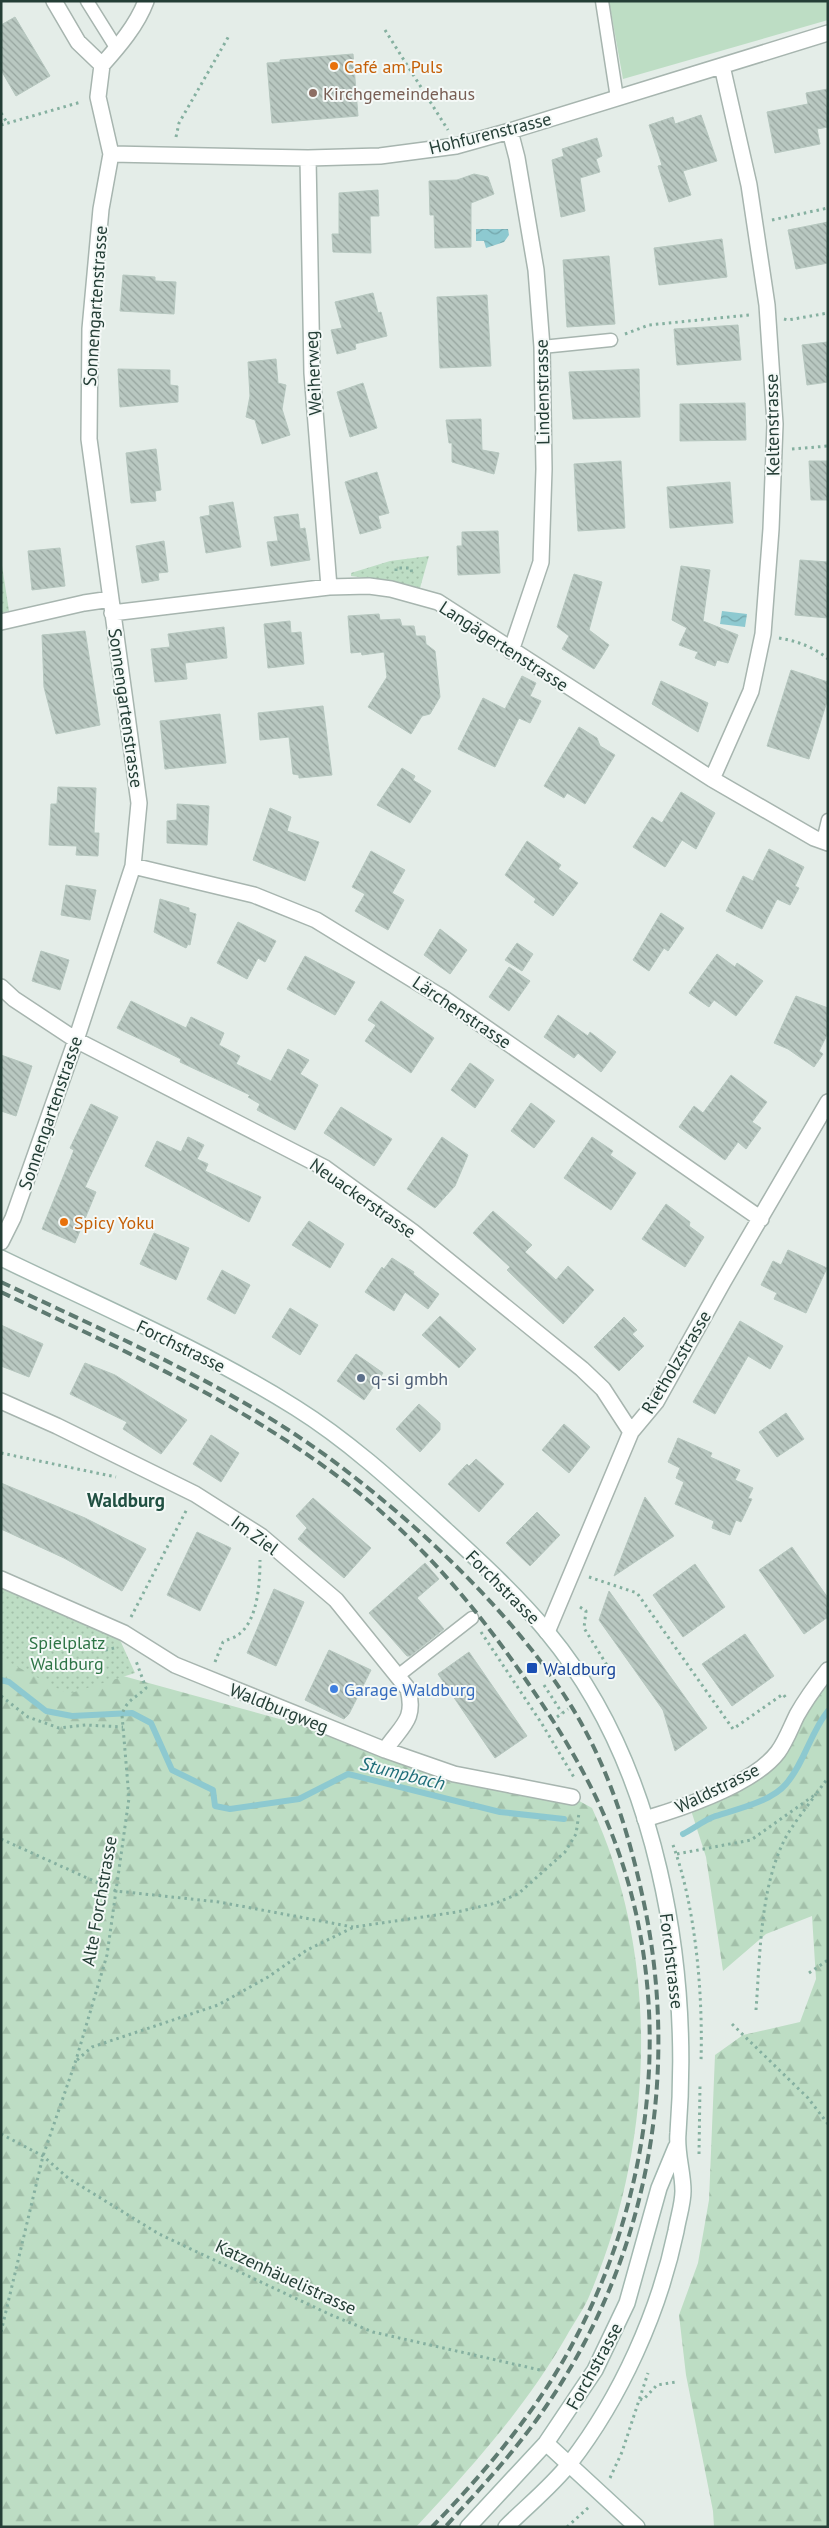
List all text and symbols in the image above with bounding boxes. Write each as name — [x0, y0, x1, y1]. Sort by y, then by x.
place label: Café am Puls — [344, 55, 443, 78]
marker: Café am Puls — [328, 60, 340, 72]
place label: Kirchgemeindehaus — [323, 82, 475, 105]
marker: Kirchgemeindehaus — [307, 87, 319, 99]
street label: Hohfurenstrasse — [426, 107, 554, 159]
street label: Sonnengartenstrasse — [78, 225, 112, 387]
street label: Weiherweg — [299, 330, 327, 416]
street label: Lindenstrasse — [530, 339, 554, 445]
street label: Keltenstrasse — [760, 374, 784, 476]
street label: Langägertenstrasse — [435, 596, 573, 696]
street label: Sonnengartenstrasse — [103, 627, 149, 789]
street label: Lärchenstrasse — [408, 970, 516, 1054]
street label: Sonnengartenstrasse — [13, 1033, 87, 1193]
street label: Neuackerstrasse — [305, 1153, 421, 1243]
place label: Spicy Yoku — [74, 1211, 155, 1234]
marker: Spicy Yoku — [58, 1216, 70, 1228]
street label: Rietholzstrasse — [636, 1306, 716, 1418]
street label: Forchstrasse — [133, 1315, 229, 1377]
place label: q-si gmbh — [371, 1367, 448, 1390]
marker: q-si gmbh — [355, 1372, 367, 1384]
district label: Waldburg — [87, 1488, 165, 1512]
street label: Im Ziel — [227, 1510, 284, 1560]
street label: Forchstrasse — [461, 1545, 545, 1629]
park label: Spielplatz Waldburg — [29, 1631, 105, 1675]
place label: Waldburg — [543, 1657, 616, 1680]
marker: Waldburg — [525, 1661, 539, 1675]
street label: Waldburgweg — [226, 1678, 332, 1738]
place label: Garage Waldburg — [344, 1678, 476, 1701]
marker: Garage Waldburg — [328, 1683, 340, 1695]
water label: Stumpbach — [358, 1751, 448, 1795]
street label: Waldstrasse — [671, 1758, 763, 1818]
street label: Alte Forchstrasse — [76, 1834, 122, 1968]
street label: Forchstrasse — [655, 1912, 689, 2010]
street label: Katzenhäuelistrasse — [212, 2234, 360, 2320]
street label: Forchstrasse — [561, 2318, 627, 2414]

